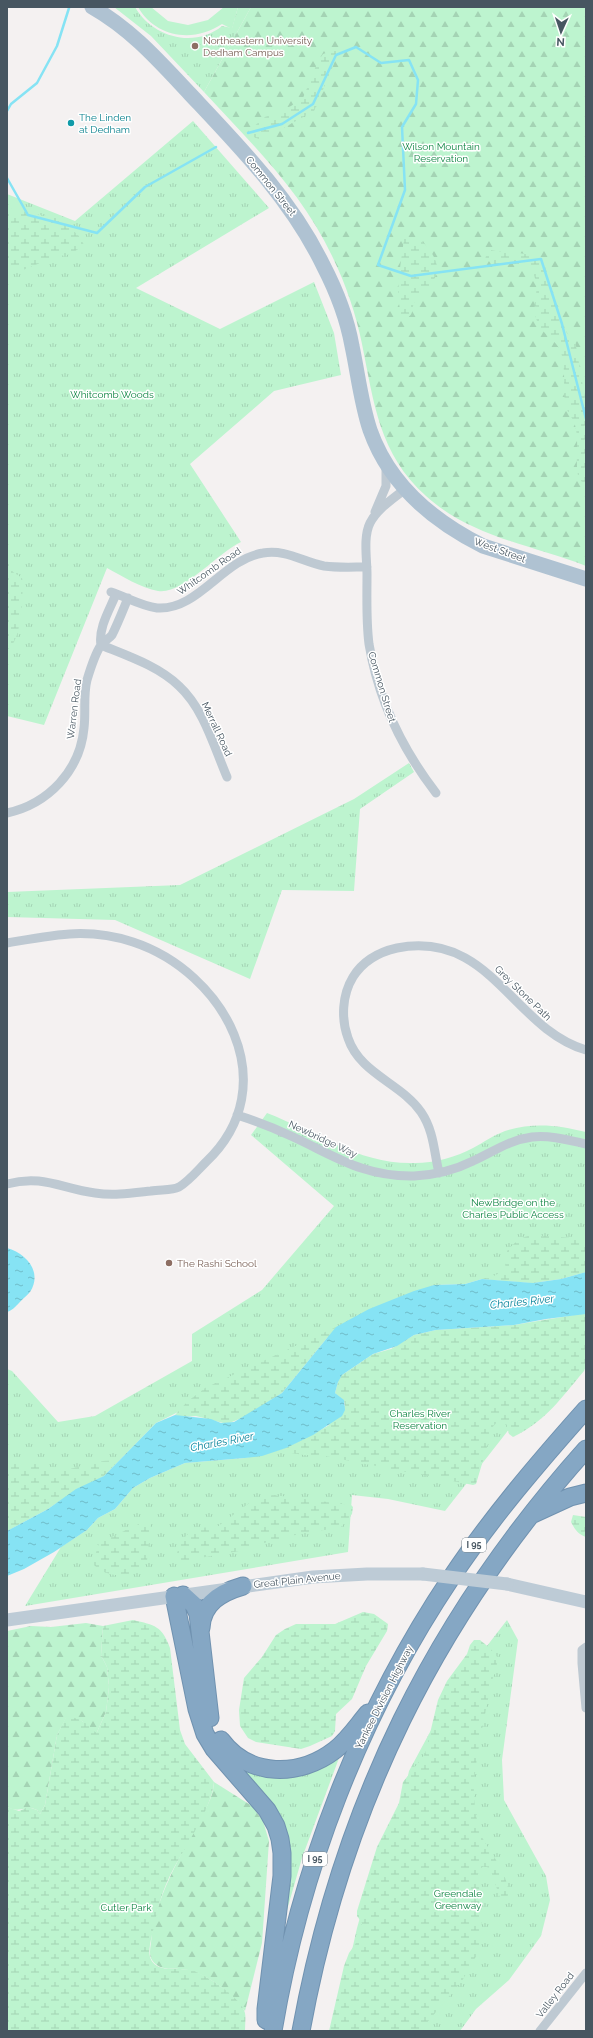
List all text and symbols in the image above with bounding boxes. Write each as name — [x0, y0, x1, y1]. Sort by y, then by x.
north arrow — [541, 12, 581, 52]
place label: Northeastern University Dedham Campus — [203, 35, 313, 58]
text: N — [556, 35, 565, 48]
marker: Northeastern University Dedham Campus — [190, 41, 200, 51]
place label: The Linden at Dedham — [79, 112, 131, 135]
marker: The Linden at Dedham — [66, 118, 76, 128]
park label: Wilson Mountain Reservation — [402, 141, 480, 164]
street label: Common Street — [244, 154, 299, 218]
park label: Whitcomb Woods — [70, 389, 154, 400]
street label: West Street — [473, 536, 528, 565]
street label: Whitcomb Road — [175, 545, 243, 597]
street label: Common Street — [366, 650, 398, 724]
street label: Warren Road — [65, 678, 83, 740]
street label: Merrall Road — [200, 700, 234, 758]
street label: Grey Stone Path — [493, 963, 554, 1023]
street label: Newbridge Way — [287, 1118, 360, 1160]
park label: NewBridge on the Charles Public Access — [462, 1197, 564, 1220]
marker: The Rashi School — [164, 1258, 174, 1268]
place label: The Rashi School — [177, 1258, 257, 1269]
water label: Charles River — [489, 1292, 556, 1312]
park label: Charles River Reservation — [390, 1408, 451, 1431]
water label: Charles River — [189, 1429, 256, 1455]
road number: I 95 — [462, 1538, 486, 1552]
street label: Great Plain Avenue — [253, 1570, 341, 1590]
street label: Yankee Division Highway — [353, 1643, 415, 1751]
road number: I 95 — [303, 1852, 327, 1866]
park label: Greendale Greenway — [434, 1888, 482, 1911]
park label: Cutler Park — [101, 1902, 152, 1913]
street label: Valley Road — [534, 1970, 576, 2020]

